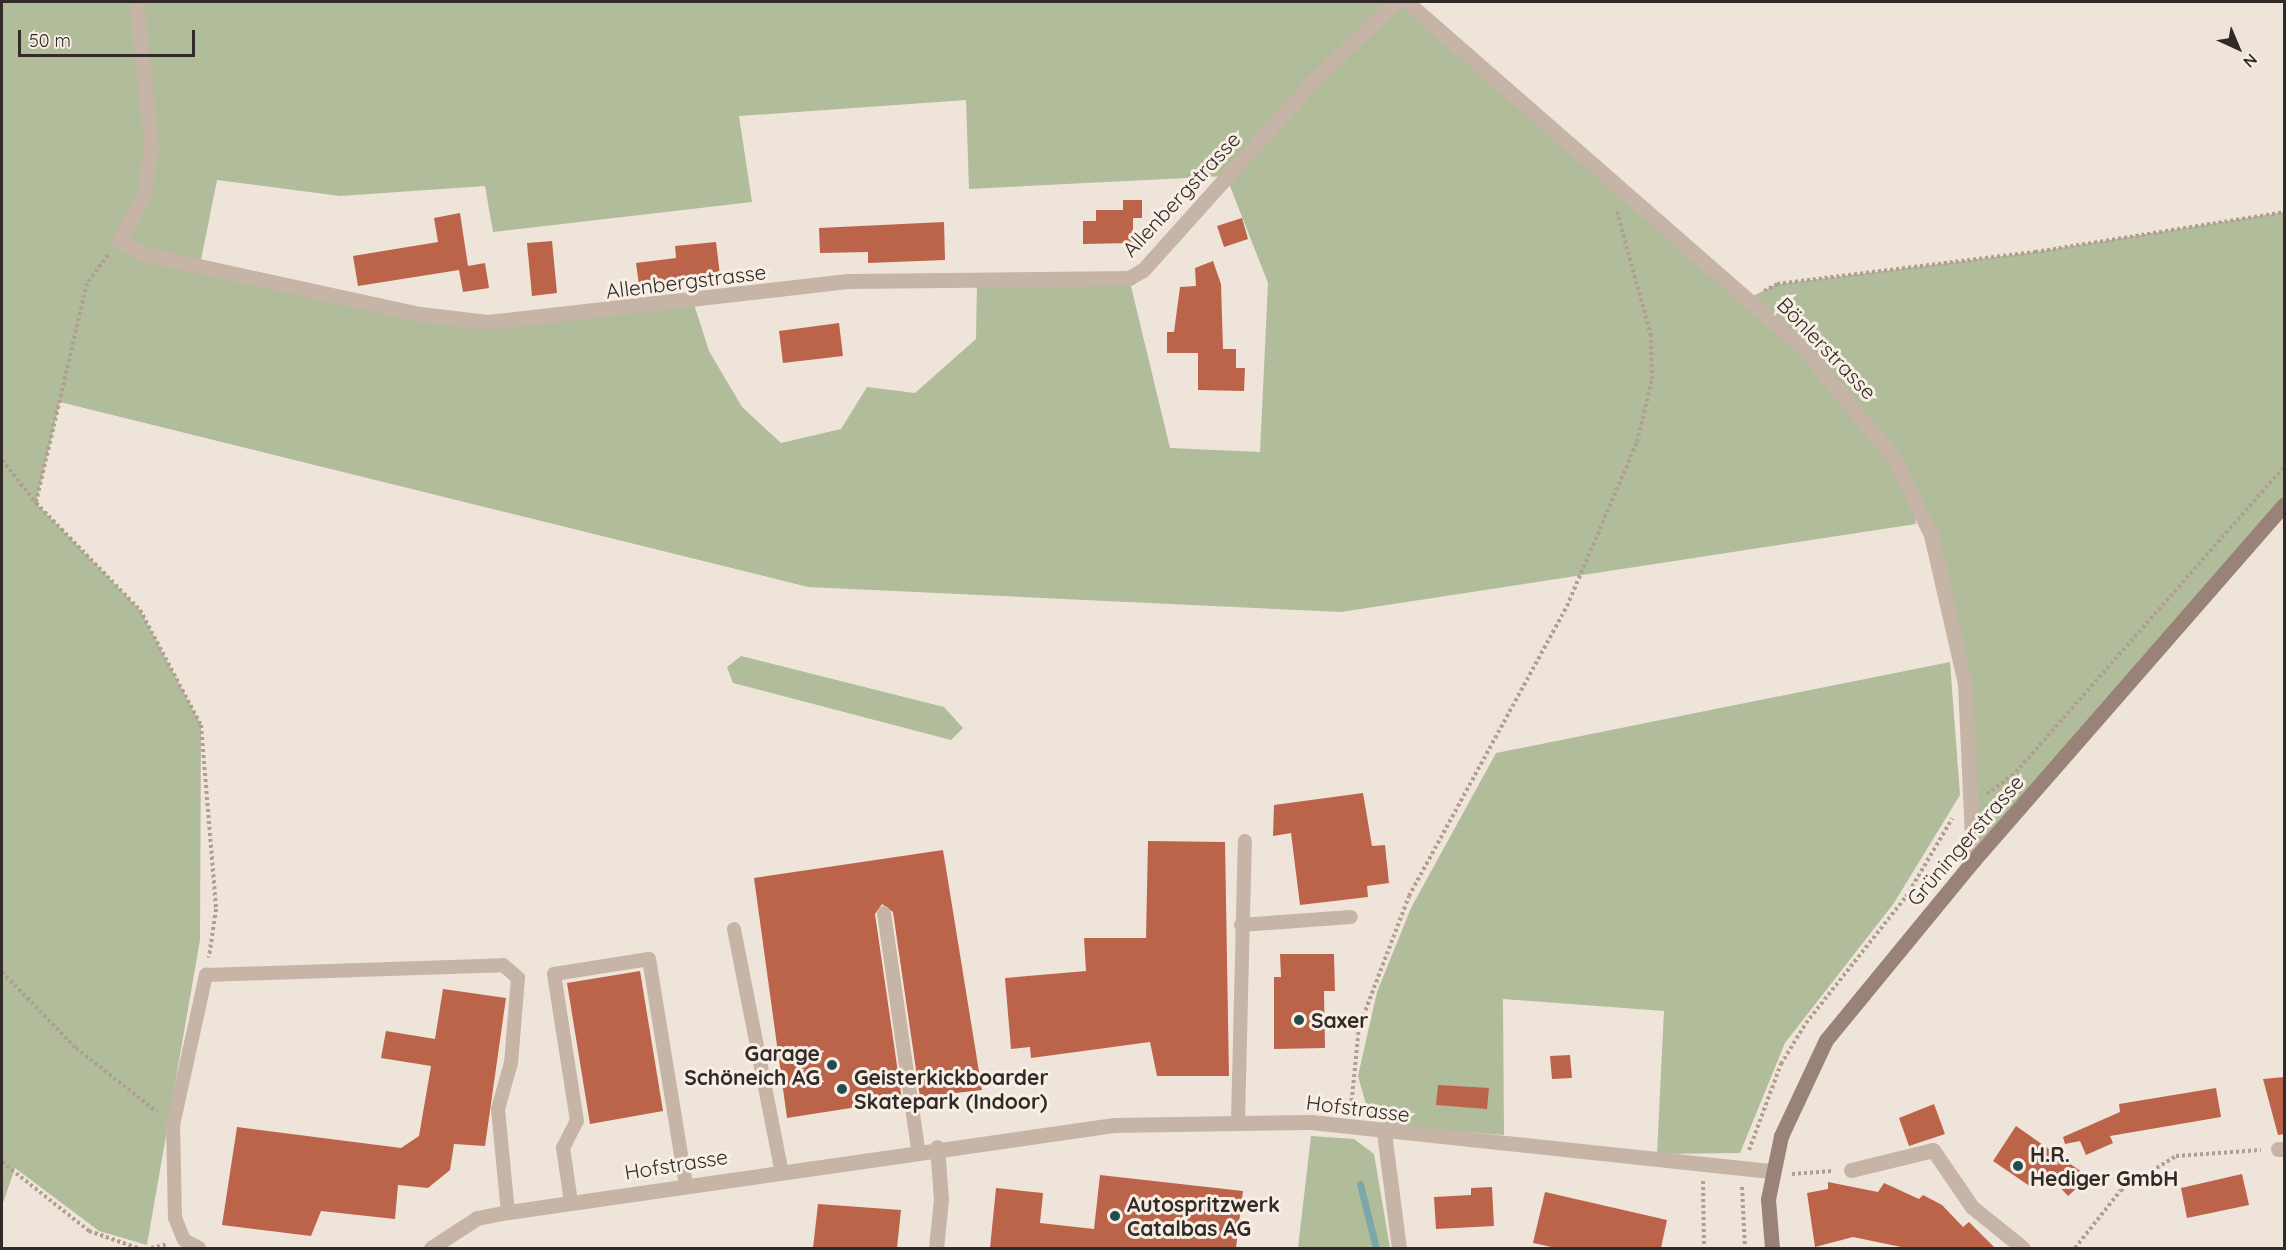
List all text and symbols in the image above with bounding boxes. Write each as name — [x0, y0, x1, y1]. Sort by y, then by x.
scale bar — [21, 18, 198, 56]
north arrow — [2208, 18, 2268, 78]
text: 50 m — [29, 29, 71, 52]
text: N — [2239, 50, 2262, 72]
street label: Allenbergstrasse — [1117, 126, 1245, 262]
street label: Allenbergstrasse — [604, 259, 768, 303]
street label: Bönlerstrasse — [1772, 292, 1882, 404]
street label: Grüningerstrasse — [1901, 769, 2029, 911]
place label: Saxer — [1311, 1007, 1368, 1033]
marker: Saxer — [1292, 1013, 1306, 1027]
place label: Garage Schöneich AG — [684, 1040, 820, 1090]
marker: Garage Schöneich AG — [825, 1058, 839, 1072]
place label: Geisterkickboarder Skatepark (Indoor) — [854, 1064, 1049, 1114]
marker: Geisterkickboarder Skatepark (Indoor) — [835, 1082, 849, 1096]
street label: Hofstrasse — [1305, 1089, 1411, 1127]
place label: H.R. Hediger GmbH — [2030, 1141, 2178, 1191]
street label: Hofstrasse — [622, 1143, 730, 1185]
marker: H.R. Hediger GmbH — [2011, 1159, 2025, 1173]
place label: Autospritzwerk Catalbas AG — [1127, 1191, 1280, 1241]
marker: Autospritzwerk Catalbas AG — [1108, 1209, 1122, 1223]

